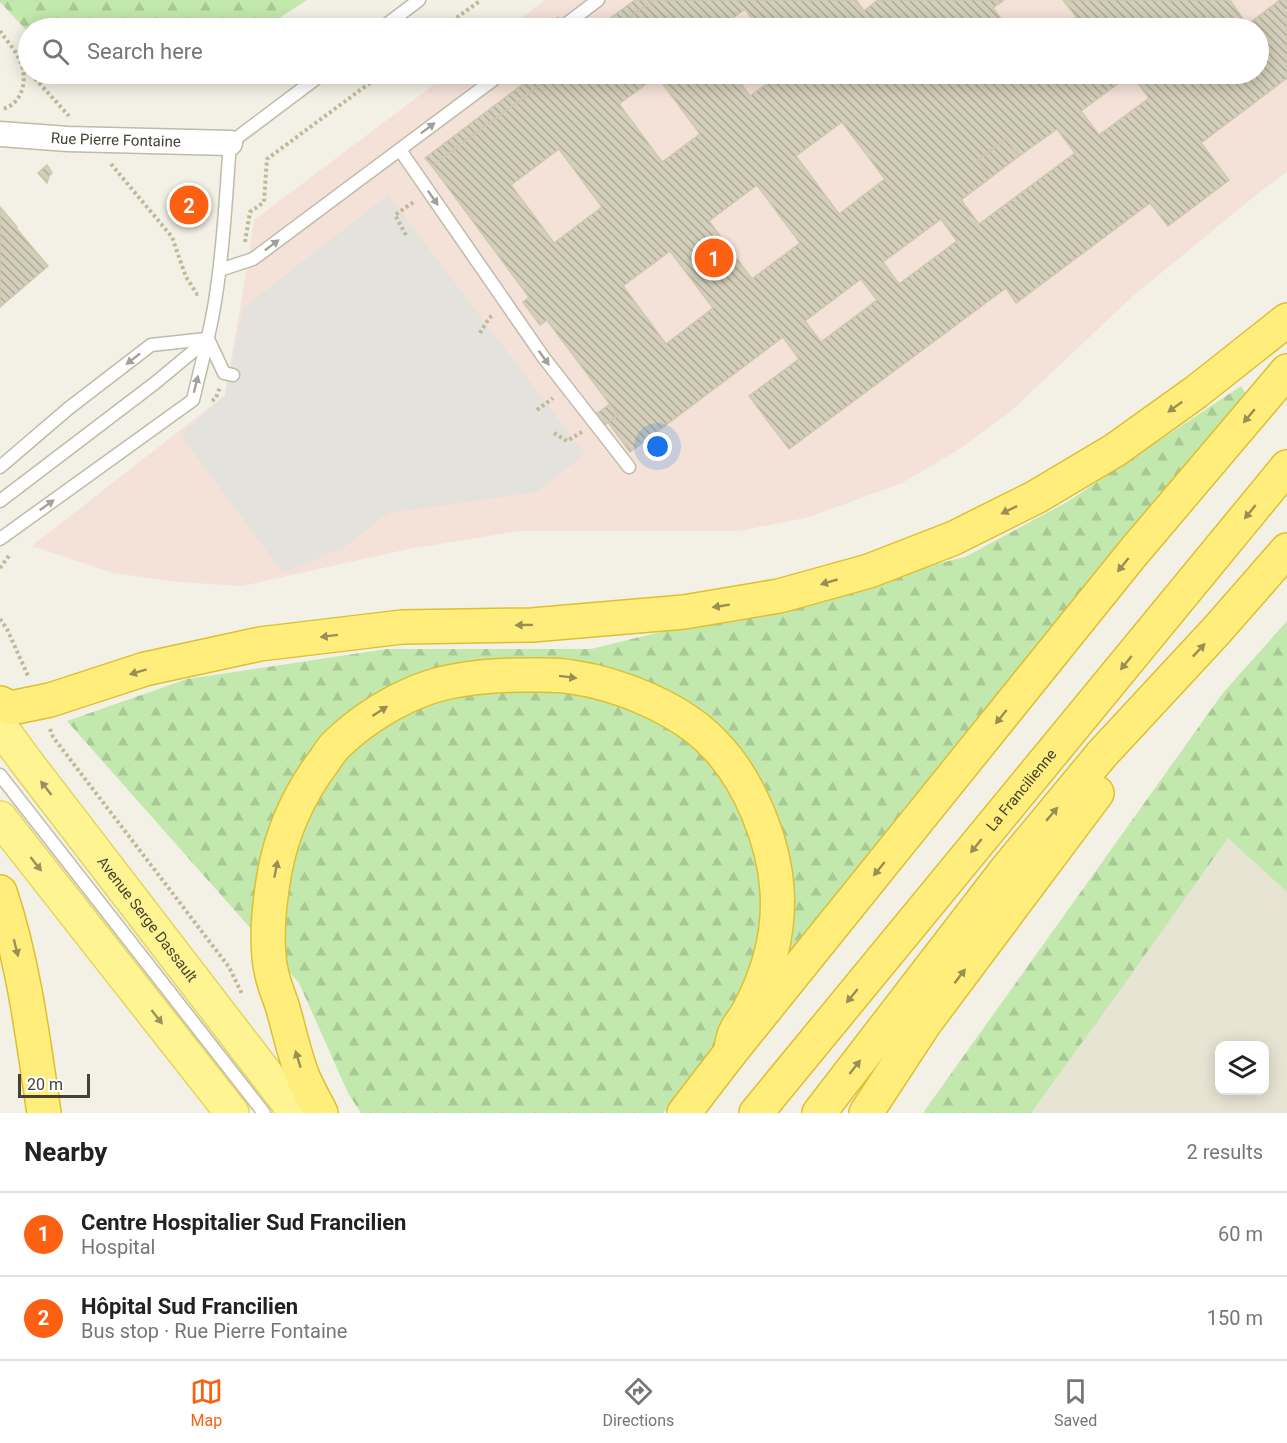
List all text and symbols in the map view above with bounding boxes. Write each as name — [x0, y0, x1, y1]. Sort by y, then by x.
search box — [18, 18, 1269, 84]
icon: search — [39, 35, 72, 68]
text: Search here — [87, 39, 203, 64]
one-way arrow — [421, 123, 436, 135]
street label: Rue Pierre Fontaine — [50, 129, 181, 151]
pin: 2 — [170, 182, 208, 228]
one-way arrow — [427, 189, 439, 205]
pin: 1 — [694, 236, 734, 280]
one-way arrow — [264, 239, 279, 251]
one-way arrow — [538, 350, 550, 365]
one-way arrow — [125, 353, 141, 365]
one-way arrow — [192, 375, 202, 394]
one-way arrow — [1167, 401, 1182, 413]
one-way arrow — [1243, 408, 1256, 423]
your location — [643, 432, 672, 461]
one-way arrow — [39, 499, 55, 511]
one-way arrow — [1244, 504, 1257, 519]
one-way arrow — [1001, 505, 1018, 515]
one-way arrow — [1117, 557, 1130, 573]
one-way arrow — [820, 578, 838, 587]
one-way arrow — [711, 601, 730, 610]
one-way arrow — [514, 620, 533, 630]
one-way arrow — [320, 631, 339, 641]
one-way arrow — [1192, 642, 1206, 657]
one-way arrow — [1120, 655, 1133, 670]
one-way arrow — [129, 668, 147, 677]
one-way arrow — [558, 672, 577, 681]
one-way arrow — [371, 706, 388, 717]
one-way arrow — [995, 709, 1008, 725]
street label: La Francilienne — [982, 745, 1060, 835]
one-way arrow — [40, 780, 52, 796]
one-way arrow — [1046, 806, 1059, 822]
one-way arrow — [969, 838, 982, 854]
street label: Avenue Serge Dassault — [93, 853, 201, 986]
one-way arrow — [30, 856, 43, 872]
one-way arrow — [272, 859, 281, 878]
one-way arrow — [873, 861, 885, 876]
one-way arrow — [12, 939, 22, 958]
one-way arrow — [954, 969, 966, 985]
one-way arrow — [846, 989, 859, 1004]
one-way arrow — [150, 1009, 163, 1025]
map controls — [1215, 1041, 1269, 1095]
button: layers — [1215, 1041, 1269, 1095]
one-way arrow — [293, 1050, 302, 1068]
one-way arrow — [848, 1059, 860, 1074]
scale bar — [18, 1071, 90, 1098]
text: 20 m — [27, 1075, 63, 1094]
text: Nearby — [24, 1137, 107, 1167]
text: 2 results — [1187, 1140, 1263, 1164]
text: Centre Hospitalier Sud Francilien — [81, 1210, 406, 1235]
text: 1 — [38, 1222, 49, 1246]
text: 60 m — [1218, 1222, 1263, 1246]
text: Hospital — [81, 1235, 155, 1259]
text: Hôpital Sud Francilien — [81, 1294, 298, 1319]
text: 2 — [38, 1306, 49, 1330]
text: 150 m — [1207, 1306, 1263, 1330]
text: Bus stop · Rue Pierre Fontaine — [81, 1319, 347, 1343]
tab: Map — [190, 1375, 223, 1430]
tab: Directions — [602, 1375, 674, 1430]
tab: Saved — [1054, 1375, 1097, 1430]

